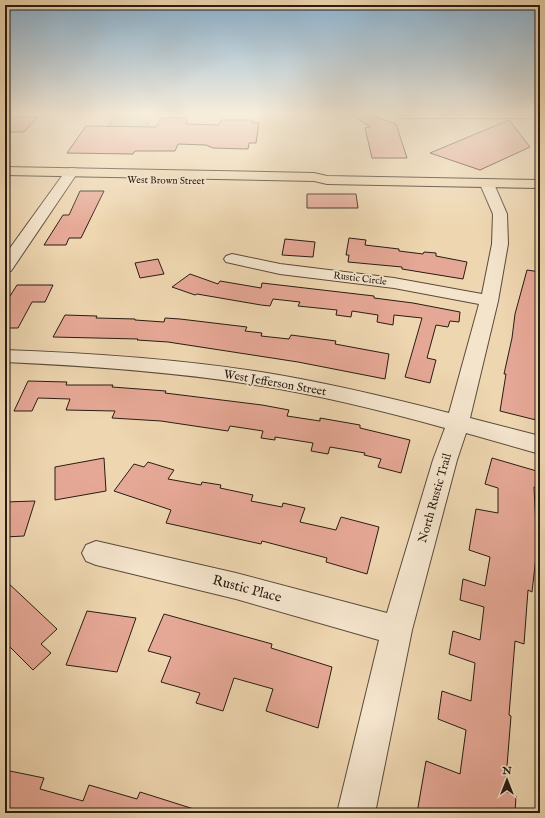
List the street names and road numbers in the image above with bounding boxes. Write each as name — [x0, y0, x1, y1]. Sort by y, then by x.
street label: West Brown Street — [127, 174, 205, 188]
street label: Rustic Circle — [332, 269, 388, 289]
street label: West Jefferson Street — [222, 367, 327, 400]
street label: North Rustic Trail — [415, 451, 455, 545]
street label: Rustic Place — [211, 571, 284, 607]

